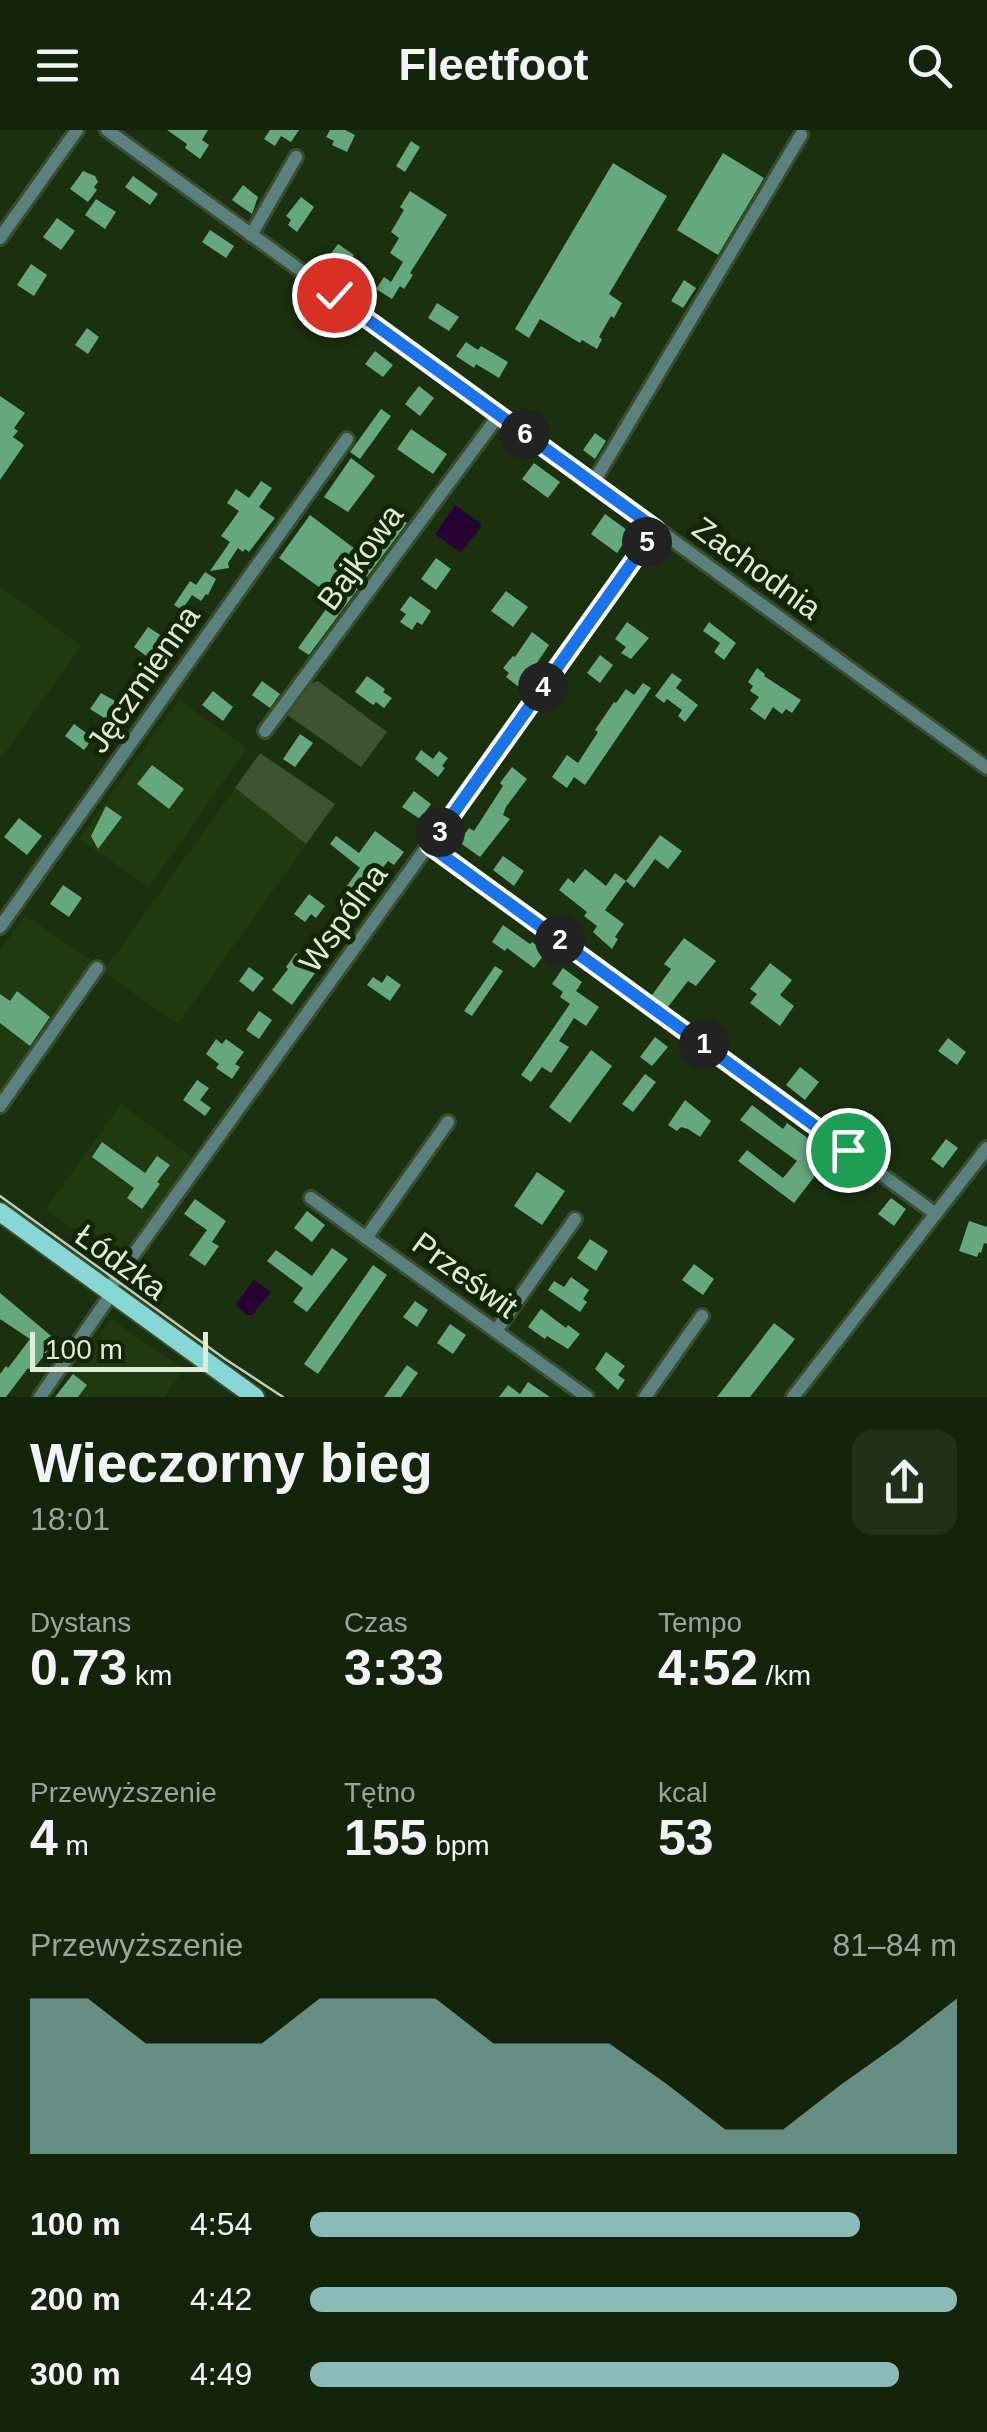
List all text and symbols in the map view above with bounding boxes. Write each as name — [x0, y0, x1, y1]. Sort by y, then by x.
icon: menu — [30, 38, 85, 93]
icon: search — [902, 38, 957, 93]
text: Fleetfoot — [399, 39, 588, 90]
pin — [292, 253, 377, 338]
icon: check — [307, 268, 362, 323]
pin: 6 — [500, 409, 550, 459]
text: 6 — [517, 418, 533, 449]
street label: Bajkowa — [310, 497, 410, 617]
street label: Zachodnia — [686, 510, 828, 627]
pin: 5 — [622, 517, 672, 567]
text: 5 — [639, 526, 655, 557]
street label: Jęczmienna — [79, 599, 207, 759]
pin: 4 — [518, 662, 568, 712]
text: 4 — [535, 671, 551, 702]
pin: 3 — [415, 807, 465, 857]
text: 3 — [432, 816, 448, 847]
street label: Wspólna — [292, 857, 394, 979]
pin: 2 — [535, 915, 585, 965]
text: 2 — [552, 924, 568, 955]
pin: 1 — [679, 1019, 729, 1069]
text: 1 — [696, 1028, 712, 1059]
pin — [806, 1108, 891, 1193]
icon: arrive — [821, 1123, 876, 1178]
street label: Łódzka — [69, 1217, 173, 1307]
street label: Prześwit — [406, 1225, 525, 1325]
scale bar — [30, 1327, 208, 1372]
text: 100 m — [45, 1334, 123, 1365]
button: share — [852, 1430, 957, 1535]
text: Wieczorny bieg — [30, 1432, 433, 1494]
text: 18:01 — [30, 1501, 110, 1537]
text: Dystans — [30, 1607, 131, 1638]
text: Czas — [344, 1607, 408, 1638]
text: Tempo — [658, 1607, 742, 1638]
text: 0.73 — [30, 1640, 127, 1696]
text: 3:33 — [344, 1640, 444, 1696]
text: 4:52 — [658, 1640, 758, 1696]
text: km — [127, 1660, 172, 1691]
text: /km — [758, 1660, 811, 1691]
text: Przewyższenie — [30, 1777, 217, 1808]
text: Tętno — [344, 1777, 416, 1808]
text: kcal — [658, 1777, 708, 1808]
text: 4 — [30, 1810, 58, 1866]
text: 155 — [344, 1810, 427, 1866]
text: 53 — [658, 1810, 714, 1866]
text: m — [58, 1830, 89, 1861]
text: bpm — [427, 1830, 490, 1861]
text: Przewyższenie — [30, 1927, 243, 1963]
text: 81–84 m — [832, 1927, 957, 1963]
text: 100 m — [30, 2206, 121, 2242]
text: 4:54 — [190, 2206, 252, 2242]
text: 200 m — [30, 2281, 121, 2317]
text: 4:42 — [190, 2281, 252, 2317]
text: 300 m — [30, 2356, 121, 2392]
text: 4:49 — [190, 2356, 252, 2392]

